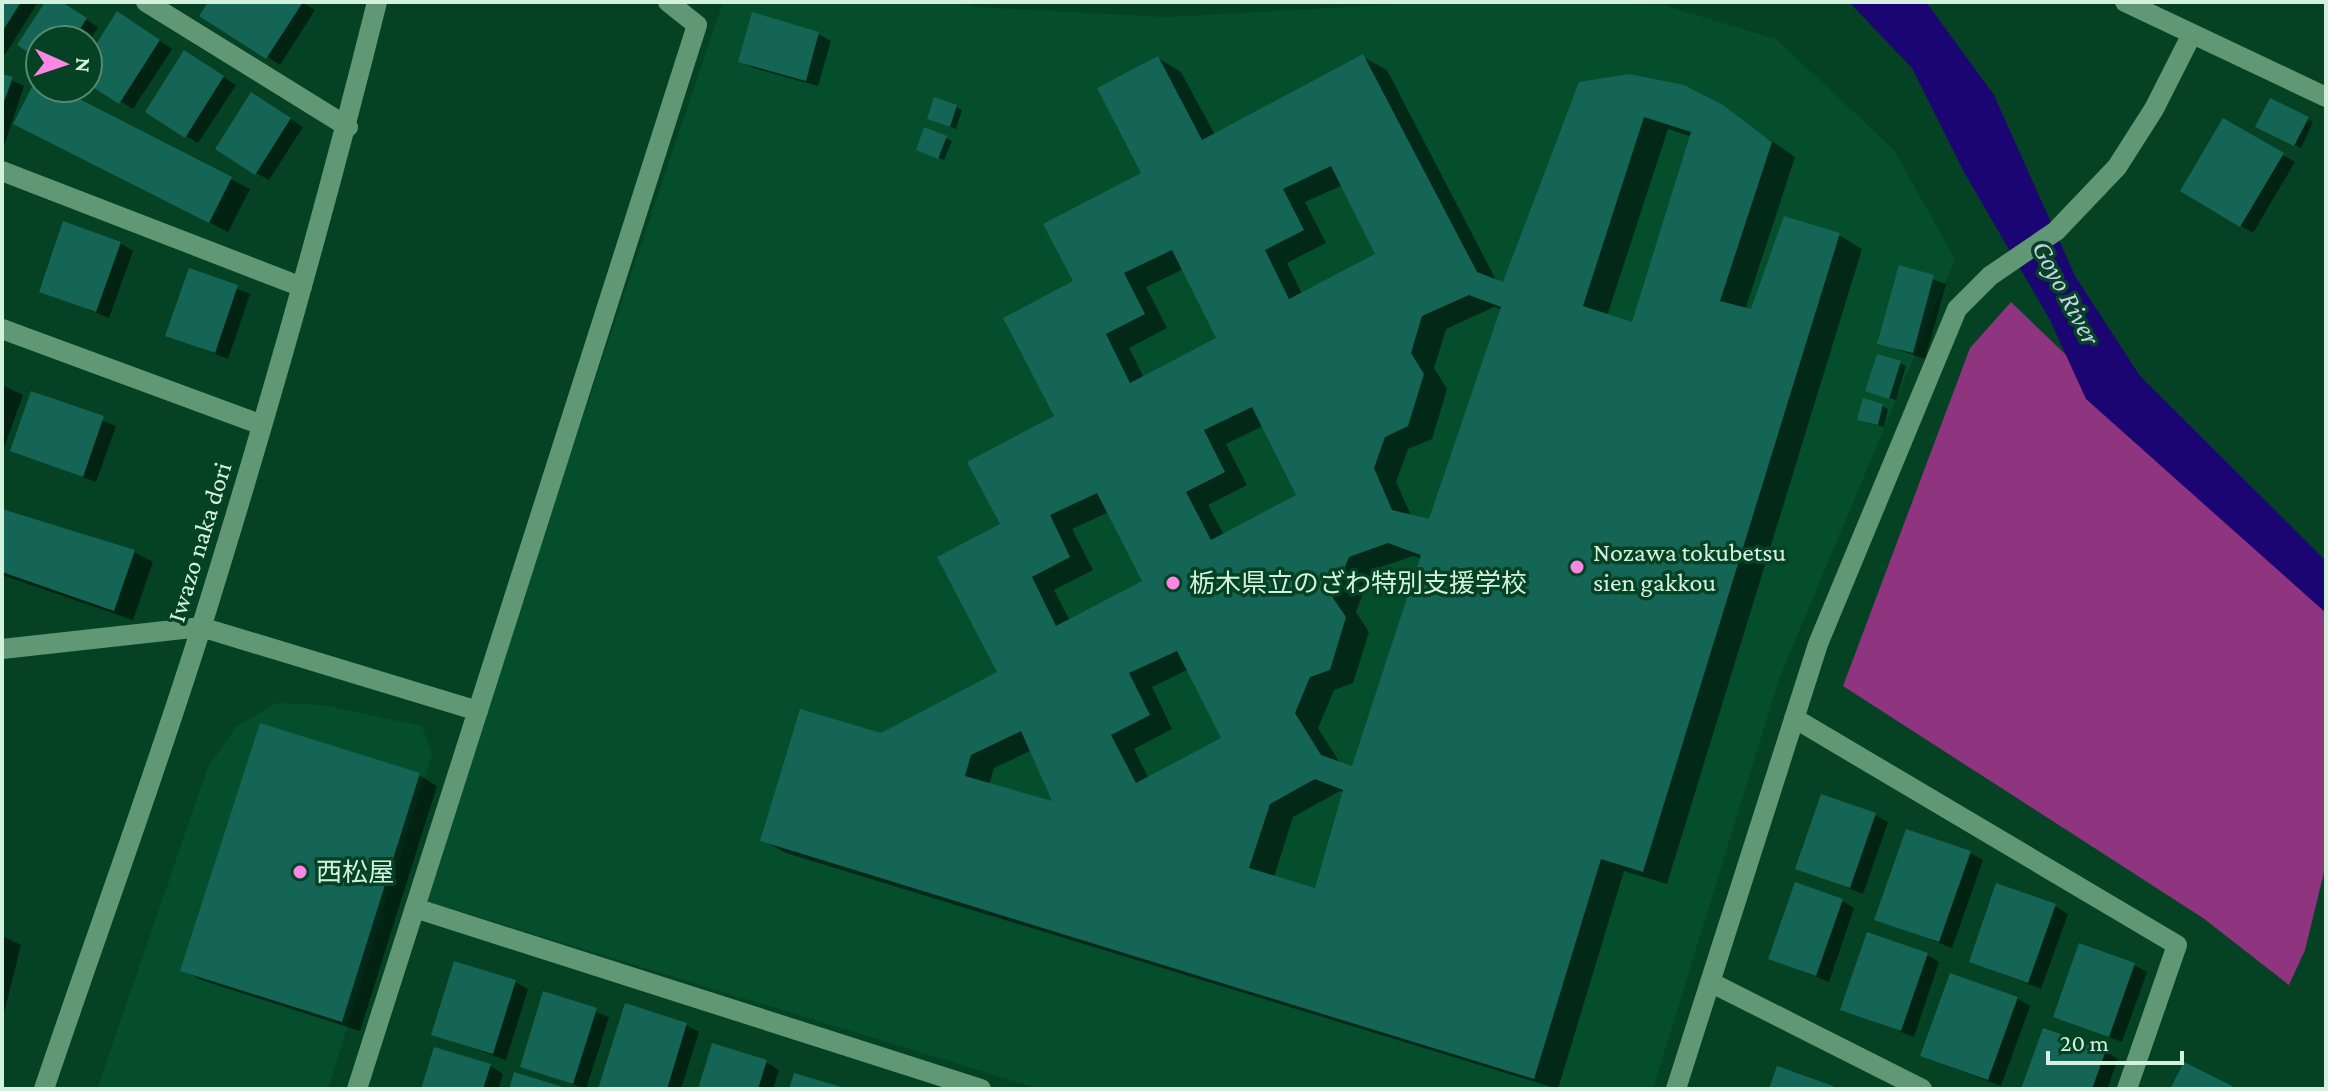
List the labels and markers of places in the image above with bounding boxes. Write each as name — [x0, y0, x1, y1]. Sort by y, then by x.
place label: Nozawa tokubetsu sien gakkou — [1593, 538, 1786, 597]
marker: Nozawa tokubetsu sien gakkou — [1568, 558, 1586, 576]
place label: 栃木県立のざわ特別支援学校 — [1189, 569, 1527, 598]
marker: 栃木県立のざわ特別支援学校 — [1164, 574, 1182, 592]
place label: 西松屋 — [316, 858, 394, 887]
marker: 西松屋 — [291, 863, 309, 881]

